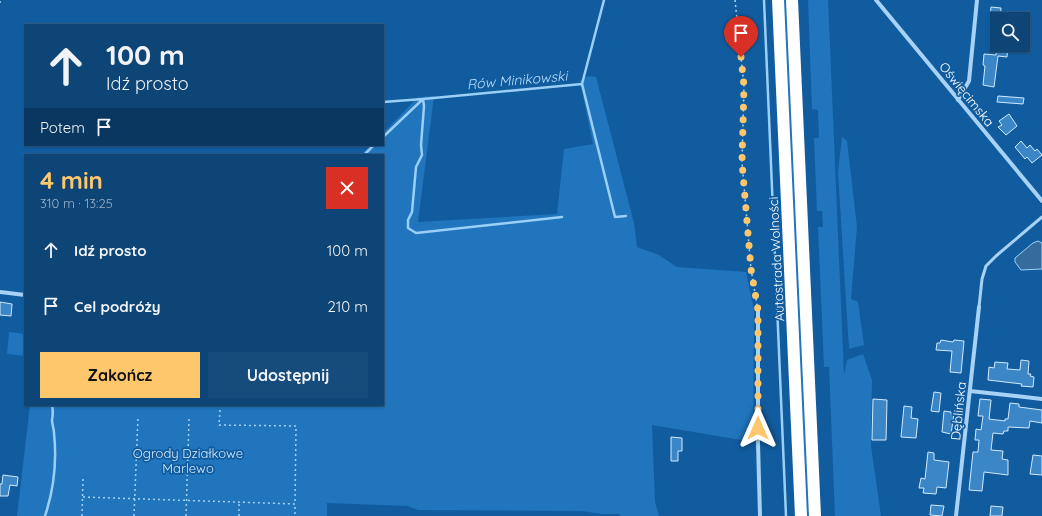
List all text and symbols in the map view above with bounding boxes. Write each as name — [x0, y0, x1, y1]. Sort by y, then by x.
map controls — [990, 12, 1030, 52]
button: search — [990, 12, 1030, 52]
pin — [724, 16, 758, 57]
icon: arrive — [730, 22, 752, 44]
text: 100 m — [106, 37, 185, 72]
icon: ahead — [40, 40, 92, 92]
street label: Oświęcimska — [936, 59, 998, 129]
water label: Rów Minikowski — [466, 66, 570, 93]
text: Idź prosto — [106, 72, 189, 95]
icon: arrive — [93, 116, 115, 138]
text: Potem — [40, 118, 85, 137]
text: 4 min — [40, 165, 103, 195]
button: close — [326, 167, 368, 209]
text: 310 m · 13:25 — [40, 195, 113, 211]
street label: Autostrada Wolności — [765, 196, 787, 322]
icon: ahead — [40, 239, 62, 261]
text: Idź prosto — [74, 241, 147, 260]
text: 100 m — [327, 241, 368, 260]
icon: arrive — [40, 295, 62, 317]
text: Cel podróży — [74, 297, 161, 316]
text: 210 m — [327, 297, 368, 316]
button: Zakończ — [40, 352, 200, 398]
button: Udostępnij — [208, 352, 368, 398]
street label: Dęblińska — [947, 381, 969, 441]
position arrow — [737, 407, 779, 449]
park label: Ogrody Działkowe Marlewo — [133, 445, 243, 476]

